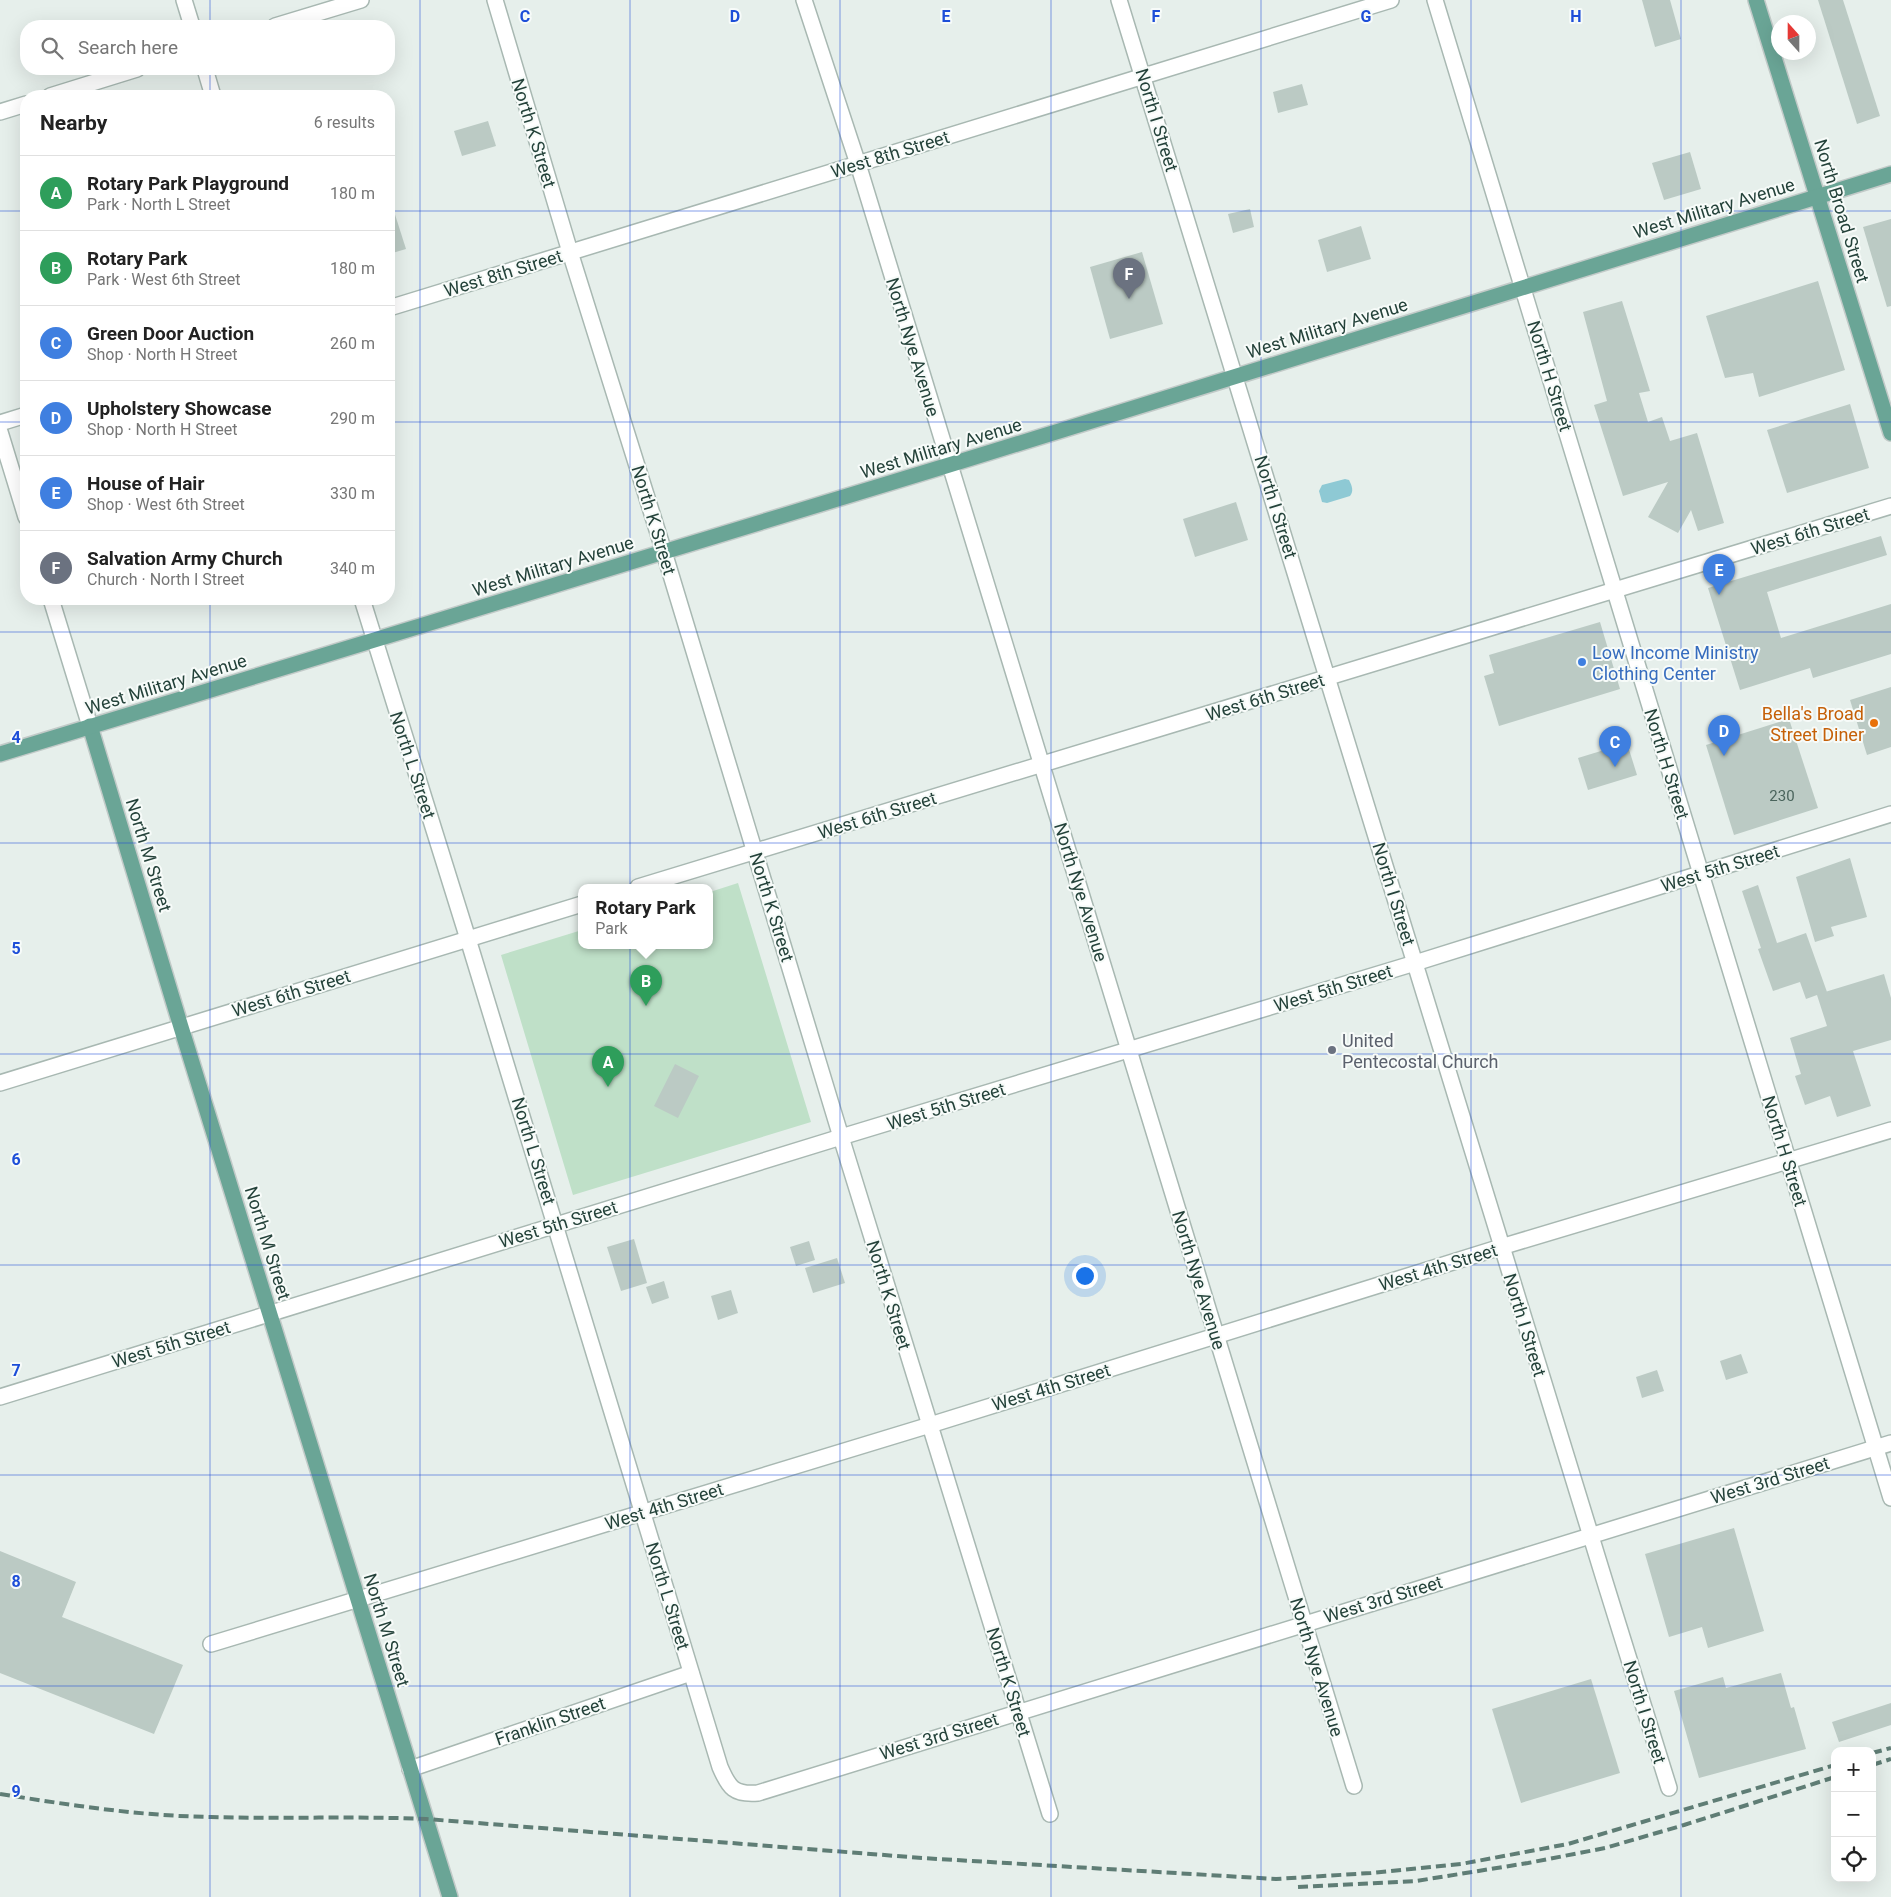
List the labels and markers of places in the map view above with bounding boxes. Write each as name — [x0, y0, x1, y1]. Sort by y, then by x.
pin: F — [1113, 258, 1145, 299]
pin: E — [1703, 554, 1735, 595]
place label: Low Income Ministry Clothing Center — [1592, 642, 1759, 684]
marker: Low Income Ministry Clothing Center — [1576, 656, 1588, 668]
place label: Bella's Broad Street Diner — [1762, 703, 1864, 745]
pin: D — [1708, 715, 1740, 756]
marker: Bella's Broad Street Diner — [1868, 717, 1880, 729]
pin: C — [1599, 726, 1631, 767]
pin: B — [630, 965, 662, 1006]
place label: United Pentecostal Church — [1342, 1030, 1498, 1072]
marker: United Pentecostal Church — [1326, 1044, 1338, 1056]
pin: A — [592, 1046, 624, 1087]

